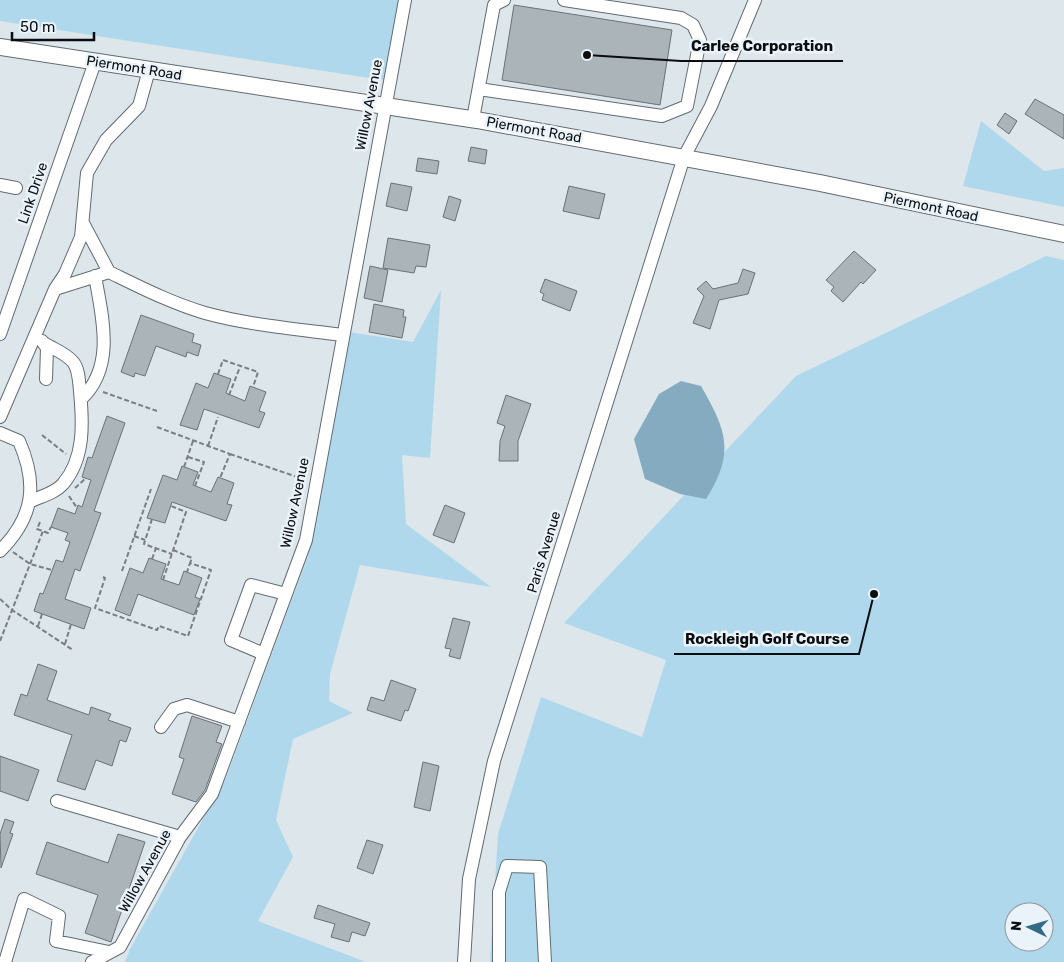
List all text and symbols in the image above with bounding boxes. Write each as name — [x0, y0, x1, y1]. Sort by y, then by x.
scale bar — [12, 10, 95, 42]
text: 50 m — [20, 18, 55, 36]
callout: Carlee Corporation — [681, 31, 843, 61]
text: Carlee Corporation — [691, 37, 833, 55]
street label: Piermont Road — [85, 52, 183, 84]
street label: Willow Avenue — [352, 58, 386, 152]
street label: Piermont Road — [485, 113, 583, 147]
street label: Link Drive — [15, 160, 51, 226]
street label: Piermont Road — [882, 189, 980, 225]
street label: Willow Avenue — [277, 456, 313, 550]
street label: Paris Avenue — [524, 509, 565, 595]
callout: Rockleigh Golf Course — [674, 624, 859, 654]
text: Rockleigh Golf Course — [685, 630, 849, 648]
street label: Willow Avenue — [115, 826, 175, 915]
north arrow — [1004, 902, 1054, 952]
text: N — [1008, 920, 1025, 932]

